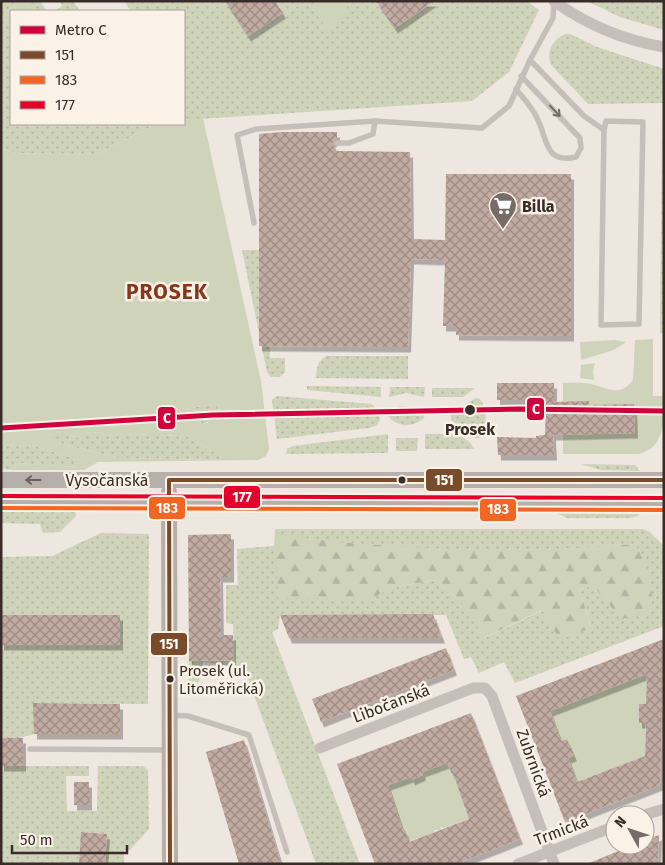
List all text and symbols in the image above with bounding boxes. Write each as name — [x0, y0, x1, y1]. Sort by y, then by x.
legend — [10, 10, 185, 125]
text: Metro C — [55, 21, 107, 39]
text: 151 — [55, 46, 75, 64]
text: 183 — [55, 71, 77, 89]
text: 177 — [55, 96, 75, 114]
one-way arrow — [549, 105, 561, 118]
supermarket icon: Billa — [488, 191, 518, 230]
place label: Billa — [522, 197, 555, 216]
district label: PROSEK — [126, 279, 208, 305]
line badge: C — [526, 397, 545, 421]
text: C — [532, 401, 540, 418]
marker: Prosek — [463, 403, 477, 417]
line badge: C — [157, 406, 176, 430]
text: C — [163, 410, 171, 427]
place label: Prosek — [445, 420, 495, 439]
line badge: 151 — [425, 468, 463, 492]
street label: Vysočanská — [65, 471, 149, 490]
text: 151 — [434, 472, 454, 489]
one-way arrow — [25, 475, 42, 485]
unlabelled marker — [397, 475, 407, 485]
line badge: 177 — [223, 485, 261, 509]
text: 177 — [232, 489, 252, 506]
line badge: 183 — [148, 496, 186, 520]
line badge: 183 — [479, 498, 517, 522]
text: 183 — [156, 500, 178, 517]
text: 183 — [487, 501, 509, 518]
line badge: 151 — [150, 632, 188, 656]
text: 151 — [159, 636, 179, 653]
place label: Prosek (ul. Litoměřická) — [179, 662, 263, 698]
marker: Prosek (ul. Litoměřická) — [165, 674, 175, 684]
street label: Libočanská — [350, 680, 432, 727]
street label: Zubrnická — [512, 726, 555, 800]
north arrow — [605, 805, 655, 855]
street label: Trmická — [531, 811, 591, 849]
text: N — [611, 813, 630, 831]
scale bar — [12, 822, 128, 854]
text: 50 m — [20, 831, 53, 849]

